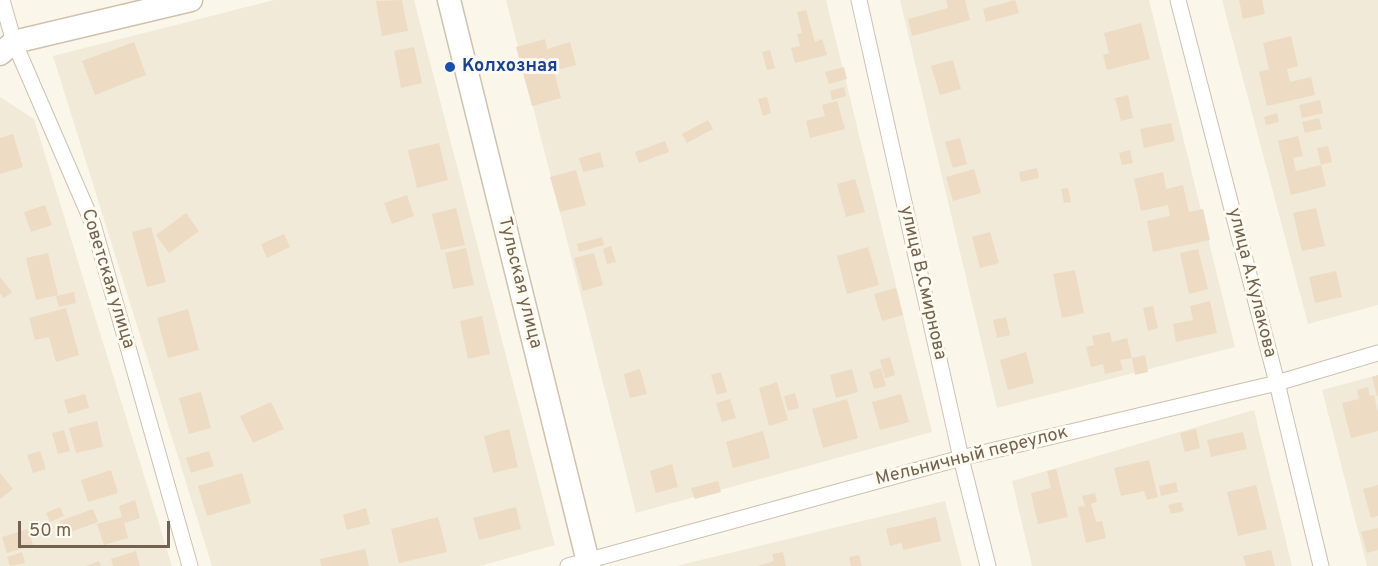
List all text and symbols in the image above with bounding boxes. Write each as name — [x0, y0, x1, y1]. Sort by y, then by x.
place label: Колхозная — [462, 56, 558, 78]
marker: Колхозная — [443, 60, 457, 74]
street label: улица В.Смирнова — [894, 204, 950, 362]
street label: улица А.Кулакова — [1222, 206, 1280, 360]
street label: Советская улица — [75, 207, 139, 351]
street label: Тульская улица — [492, 215, 546, 351]
street label: Мельничный переулок — [874, 423, 1070, 491]
scale bar — [21, 509, 172, 547]
text: 50 m — [29, 520, 71, 543]

